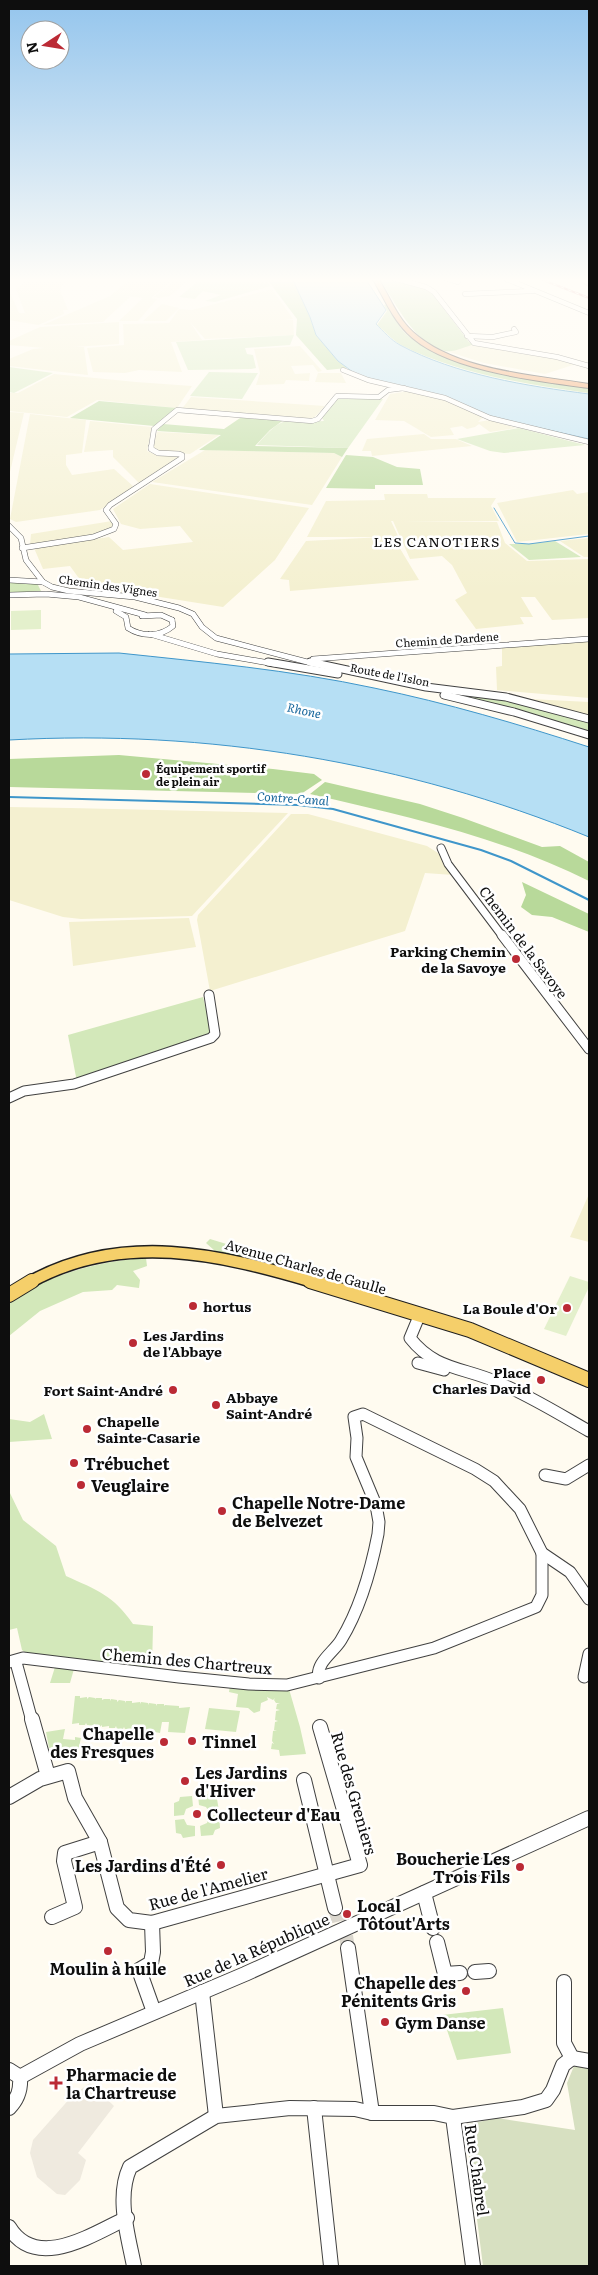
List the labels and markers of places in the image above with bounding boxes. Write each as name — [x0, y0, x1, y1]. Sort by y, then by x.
place label: Équipement sportif de plein air — [156, 760, 267, 789]
marker: Équipement sportif de plein air — [140, 768, 152, 780]
place label: Parking Chemin de la Savoye — [390, 941, 506, 977]
marker: Parking Chemin de la Savoye — [510, 953, 522, 965]
place label: hortus — [203, 1296, 251, 1316]
place label: La Boule d'Or — [463, 1298, 557, 1318]
marker: hortus — [187, 1300, 199, 1312]
marker: La Boule d'Or — [561, 1302, 573, 1314]
place label: Les Jardins de l'Abbaye — [143, 1325, 224, 1361]
marker: Les Jardins de l'Abbaye — [127, 1337, 139, 1349]
place label: Place Charles David — [432, 1362, 531, 1398]
marker: Place Charles David — [535, 1374, 547, 1386]
place label: Fort Saint-André — [44, 1380, 163, 1400]
marker: Fort Saint-André — [167, 1384, 179, 1396]
place label: Abbaye Saint-André — [226, 1387, 312, 1423]
marker: Abbaye Saint-André — [210, 1399, 222, 1411]
place label: Chapelle Sainte-Casarie — [97, 1411, 200, 1447]
marker: Chapelle Sainte-Casarie — [81, 1423, 93, 1435]
place label: Trébuchet — [84, 1451, 169, 1475]
marker: Trébuchet — [68, 1457, 80, 1469]
place label: Veuglaire — [91, 1473, 169, 1497]
marker: Veuglaire — [75, 1479, 87, 1491]
place label: Chapelle Notre-Dame de Belvezet — [232, 1490, 405, 1532]
marker: Chapelle Notre-Dame de Belvezet — [216, 1505, 228, 1517]
place label: Chapelle des Fresques — [50, 1721, 154, 1763]
place label: Tinnel — [202, 1729, 257, 1753]
marker: Tinnel — [186, 1735, 198, 1747]
marker: Chapelle des Fresques — [158, 1736, 170, 1748]
place label: Les Jardins d'Hiver — [195, 1760, 287, 1802]
marker: Les Jardins d'Hiver — [179, 1775, 191, 1787]
place label: Collecteur d'Eau — [207, 1802, 341, 1826]
marker: Collecteur d'Eau — [191, 1808, 203, 1820]
place label: Boucherie Les Trois Fils — [396, 1846, 510, 1888]
place label: Les Jardins d'Été — [75, 1853, 211, 1877]
marker: Les Jardins d'Été — [215, 1859, 227, 1871]
marker: Boucherie Les Trois Fils — [514, 1861, 526, 1873]
place label: Local Tôtout'Arts — [357, 1893, 450, 1935]
marker: Local Tôtout'Arts — [341, 1908, 353, 1920]
marker: Moulin à huile — [102, 1945, 114, 1957]
place label: Moulin à huile — [50, 1956, 166, 1980]
place label: Chapelle des Pénitents Gris — [341, 1970, 456, 2012]
marker: Chapelle des Pénitents Gris — [460, 1985, 472, 1997]
place label: Gym Danse — [395, 2010, 486, 2034]
marker: Gym Danse — [379, 2016, 391, 2028]
place label: Pharmacie de la Chartreuse — [66, 2062, 177, 2104]
marker: Pharmacie de la Chartreuse — [50, 2077, 62, 2089]

